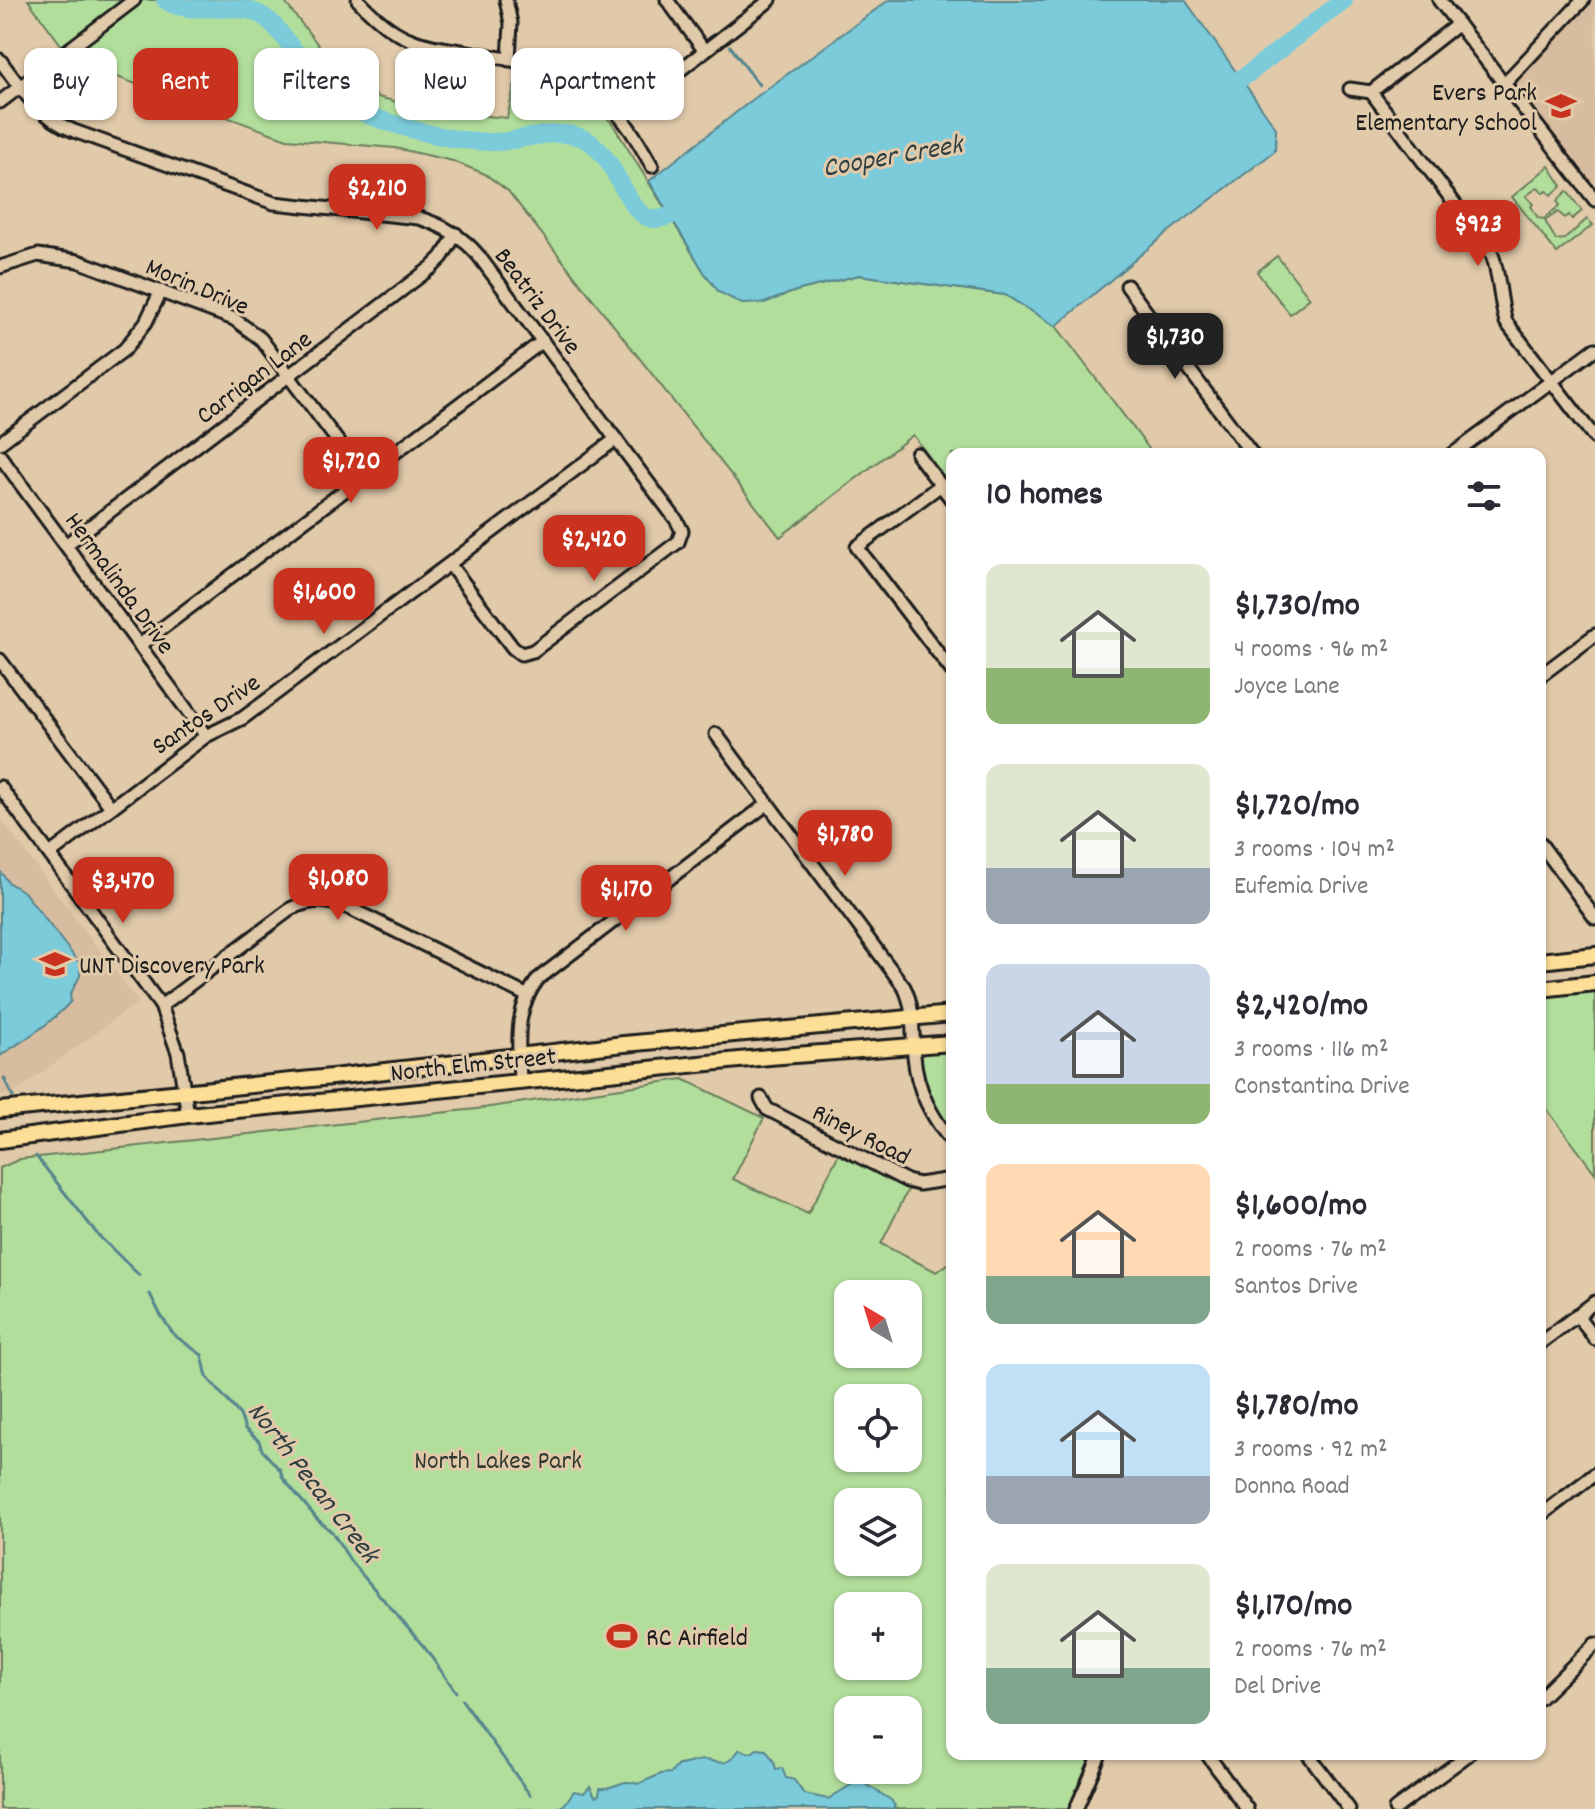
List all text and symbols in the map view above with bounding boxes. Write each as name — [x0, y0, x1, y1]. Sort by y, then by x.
chip: Buy — [24, 48, 117, 120]
chip: Rent — [133, 48, 238, 120]
chip: Filters — [254, 48, 379, 120]
chip: New — [395, 48, 495, 120]
chip: Apartment — [511, 48, 684, 120]
place label: Evers Park Elementary School — [1355, 76, 1537, 143]
school or university icon: Evers Park Elementary School — [1544, 89, 1578, 123]
water label: Cooper Creek — [820, 127, 968, 191]
pin: $2,210 — [312, 164, 442, 232]
text: $2,210 — [347, 171, 407, 208]
pin: $923 — [1431, 200, 1525, 268]
text: $923 — [1454, 207, 1502, 244]
street label: Beatriz Drive — [484, 241, 589, 364]
street label: Morin Drive — [139, 250, 254, 327]
pin: $1,730 — [1110, 313, 1240, 381]
text: $1,730 — [1145, 320, 1205, 357]
street label: Carrigan Lane — [189, 323, 321, 435]
pin: $1,720 — [286, 437, 416, 505]
text: $1,720 — [321, 444, 381, 481]
text: 10 homes — [986, 472, 1103, 521]
icon: filters — [1462, 474, 1506, 518]
street label: Hermalinda Drive — [54, 505, 182, 663]
pin: $2,420 — [529, 515, 659, 583]
text: $2,420 — [561, 522, 627, 559]
pin: $1,600 — [259, 568, 389, 636]
text: $1,600 — [292, 575, 356, 612]
text: $1,730/mo — [1234, 583, 1360, 632]
icon: home — [1050, 596, 1146, 692]
text: 4 rooms · 96 m² — [1234, 632, 1388, 669]
street label: Santos Drive — [145, 666, 269, 766]
text: Joyce Lane — [1234, 669, 1340, 706]
text: $1,720/mo — [1234, 783, 1360, 832]
icon: home — [1050, 796, 1146, 892]
pin: $1,780 — [780, 810, 910, 878]
text: $1,780 — [816, 817, 874, 854]
text: 3 rooms · 104 m² — [1234, 832, 1395, 869]
pin: $1,080 — [273, 854, 403, 922]
pin: $3,470 — [58, 857, 188, 925]
text: $1,080 — [307, 861, 369, 898]
text: $3,470 — [91, 864, 155, 901]
pin: $1,170 — [561, 865, 691, 933]
text: Eufemia Drive — [1234, 869, 1368, 906]
text: $1,170 — [599, 872, 653, 909]
school or university icon: UNT Discovery Park — [38, 947, 72, 981]
place label: UNT Discovery Park — [79, 949, 265, 986]
text: $2,420/mo — [1234, 983, 1368, 1032]
icon: home — [1050, 996, 1146, 1092]
text: 3 rooms · 116 m² — [1234, 1032, 1388, 1069]
street label: North Elm Street — [389, 1039, 558, 1094]
text: Constantina Drive — [1234, 1069, 1410, 1106]
street label: Riney Road — [805, 1096, 916, 1177]
text: $1,600/mo — [1234, 1183, 1367, 1232]
icon: home — [1050, 1196, 1146, 1292]
text: 2 rooms · 76 m² — [1234, 1232, 1387, 1269]
text: Santos Drive — [1234, 1269, 1358, 1306]
north arrow — [834, 1280, 922, 1368]
map controls — [834, 1280, 922, 1784]
text: $1,780/mo — [1234, 1383, 1359, 1432]
button: locate — [834, 1384, 922, 1472]
water label: North Pecan Creek — [235, 1395, 389, 1575]
icon: home — [1050, 1396, 1146, 1492]
text: 3 rooms · 92 m² — [1234, 1432, 1388, 1469]
park label: North Lakes Park — [414, 1444, 582, 1481]
text: Donna Road — [1234, 1469, 1350, 1506]
button: layers — [834, 1488, 922, 1576]
text: $1,170/mo — [1234, 1583, 1352, 1632]
button: + — [834, 1592, 922, 1680]
icon: home — [1050, 1596, 1146, 1692]
sports icon: RC Airfield — [605, 1619, 639, 1653]
place label: RC Airfield — [646, 1621, 748, 1658]
text: 2 rooms · 76 m² — [1234, 1632, 1387, 1669]
text: Del Drive — [1234, 1669, 1321, 1706]
button: − — [834, 1696, 922, 1784]

